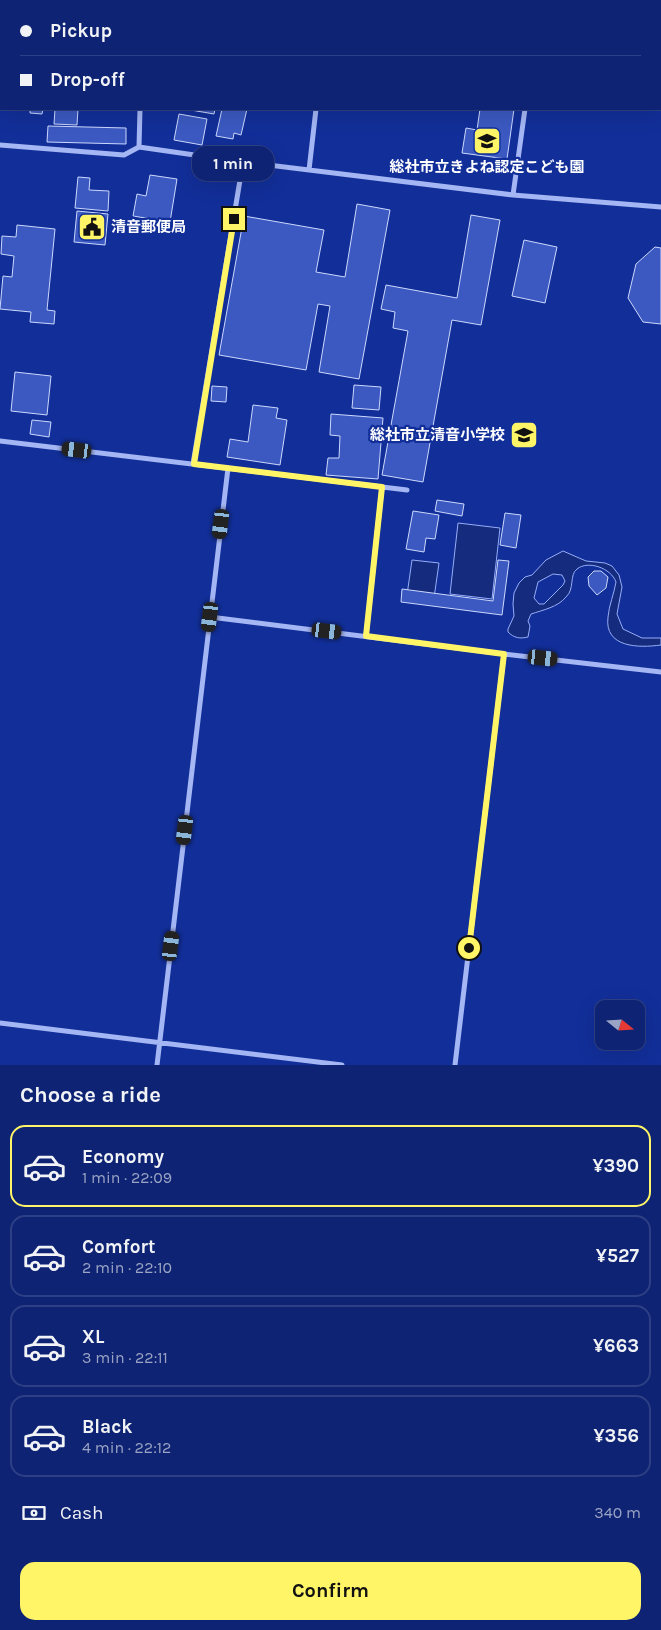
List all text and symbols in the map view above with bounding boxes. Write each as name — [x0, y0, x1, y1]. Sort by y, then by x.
text: Pickup — [50, 20, 112, 42]
text: Drop-off — [50, 69, 125, 91]
school or university icon: 総社市立きよね認定こども園 — [472, 126, 502, 156]
callout: 1 min — [193, 146, 275, 182]
text: 1 min — [213, 154, 253, 173]
place label: 総社市立きよね認定こども園 — [389, 158, 585, 176]
route end — [223, 208, 245, 230]
public building icon: 清音郵便局 — [77, 212, 107, 242]
place label: 清音郵便局 — [111, 218, 186, 236]
school or university icon: 総社市立清音小学校 — [509, 420, 539, 450]
place label: 総社市立清音小学校 — [370, 426, 505, 444]
car — [61, 441, 92, 459]
car — [211, 508, 230, 540]
car — [200, 601, 219, 633]
car — [311, 622, 342, 640]
car — [527, 649, 558, 667]
car — [175, 814, 194, 846]
car — [161, 930, 180, 962]
route start — [458, 937, 480, 959]
north arrow — [595, 1000, 645, 1050]
map controls — [595, 1000, 645, 1050]
text: Choose a ride — [20, 1082, 161, 1108]
icon: car — [22, 1144, 67, 1189]
text: Economy — [82, 1146, 164, 1168]
text: ¥390 — [592, 1155, 639, 1177]
text: 1 min · 22:09 — [82, 1168, 172, 1187]
icon: car — [22, 1234, 67, 1279]
text: Comfort — [82, 1236, 156, 1258]
text: ¥527 — [596, 1245, 639, 1267]
text: 2 min · 22:10 — [82, 1258, 172, 1277]
icon: car — [22, 1324, 67, 1369]
text: XL — [82, 1326, 104, 1348]
text: ¥663 — [593, 1335, 639, 1357]
text: 3 min · 22:11 — [82, 1348, 168, 1367]
icon: car — [22, 1414, 67, 1459]
text: Black — [82, 1416, 133, 1438]
text: ¥356 — [593, 1425, 639, 1447]
text: 4 min · 22:12 — [82, 1438, 171, 1457]
icon: cash — [20, 1499, 48, 1527]
text: Cash — [60, 1502, 104, 1524]
text: 340 m — [594, 1503, 641, 1522]
button: Confirm — [20, 1562, 641, 1620]

